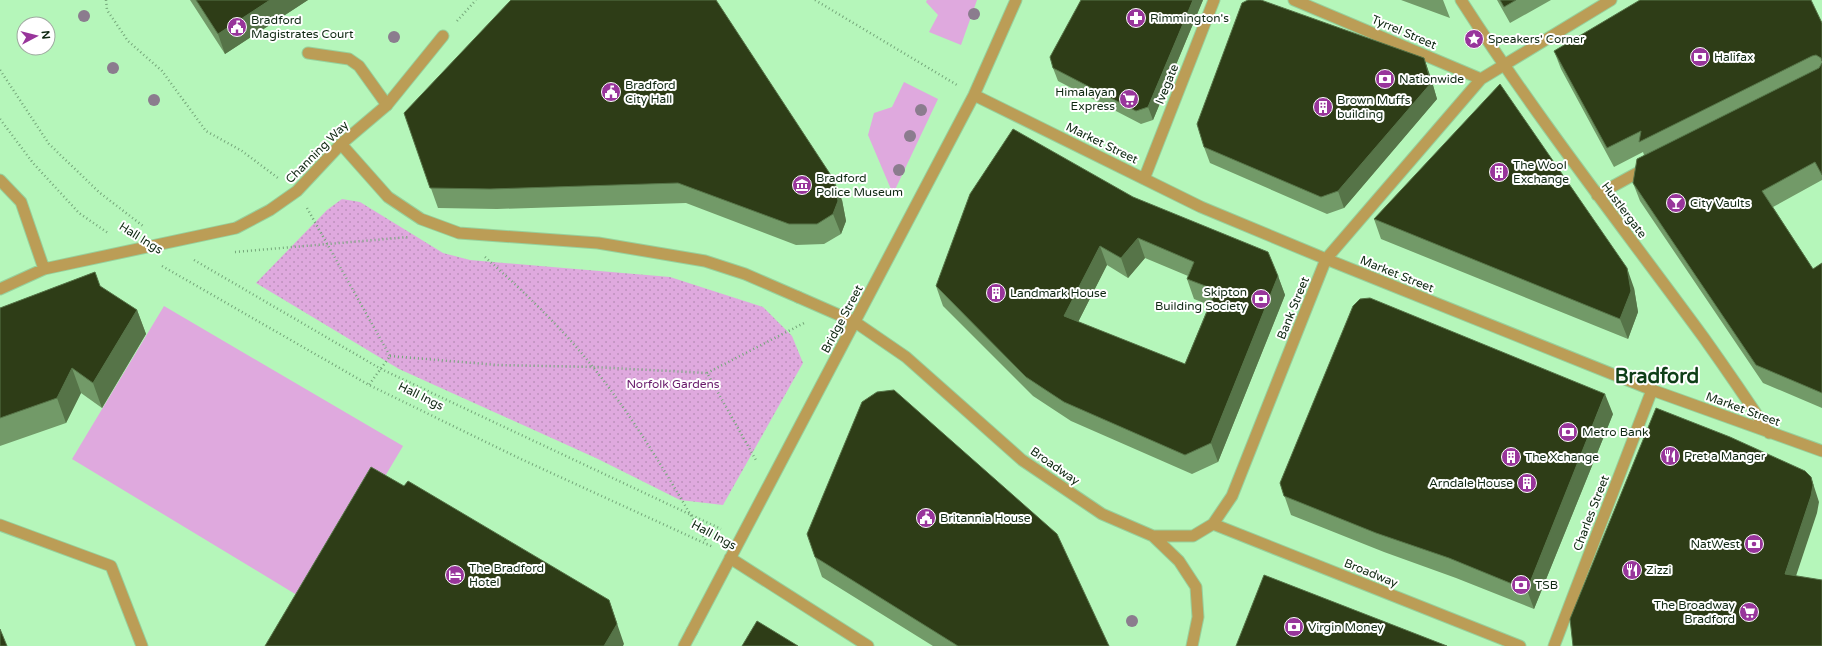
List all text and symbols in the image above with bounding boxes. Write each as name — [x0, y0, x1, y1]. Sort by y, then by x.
pharmacy icon: Rimmington's — [1125, 7, 1147, 29]
place label: Rimmington's — [1150, 11, 1229, 25]
street label: Tyrrel Street — [1369, 12, 1439, 52]
place label: Bradford Magistrates Court — [251, 13, 354, 41]
north arrow — [16, 16, 56, 56]
public building icon: Bradford Magistrates Court — [226, 16, 248, 38]
place icon: Speakers' Corner — [1463, 28, 1485, 50]
text: N — [38, 30, 52, 40]
place label: Speakers' Corner — [1488, 32, 1585, 46]
bank icon: Halifax — [1689, 46, 1711, 68]
place label: Halifax — [1714, 50, 1753, 64]
street label: Ivegate — [1153, 62, 1181, 106]
bank icon: Nationwide — [1374, 68, 1396, 90]
place label: Nationwide — [1399, 72, 1464, 86]
place label: Bradford City Hall — [625, 78, 676, 106]
public building icon: Bradford City Hall — [600, 81, 622, 103]
place label: Himalayan Express — [1055, 85, 1115, 113]
supermarket icon: Himalayan Express — [1118, 88, 1140, 110]
place label: Brown Muffs building — [1337, 93, 1411, 121]
building icon: Brown Muffs building — [1312, 96, 1334, 118]
street label: Channing Way — [283, 117, 352, 186]
street label: Market Street — [1064, 120, 1141, 167]
place label: The Wool Exchange — [1513, 158, 1569, 186]
building icon: The Wool Exchange — [1488, 161, 1510, 183]
place label: Bradford Police Museum — [816, 171, 903, 199]
museum icon: Bradford Police Museum — [791, 174, 813, 196]
street label: Hustlergate — [1598, 179, 1650, 241]
bar icon: City Vaults — [1665, 192, 1687, 214]
place label: City Vaults — [1690, 196, 1751, 210]
street label: Hall Ings — [117, 219, 166, 257]
street label: Market Street — [1358, 253, 1436, 295]
street label: Bank Street — [1274, 274, 1312, 341]
street label: Bridge Street — [818, 282, 866, 355]
building icon: Landmark House — [985, 282, 1007, 304]
place label: Skipton Building Society — [1155, 285, 1248, 313]
place label: Landmark House — [1010, 286, 1107, 300]
bank icon: Skipton Building Society — [1250, 288, 1272, 310]
district label: Bradford — [1615, 365, 1699, 389]
park label: Norfolk Gardens — [626, 377, 720, 391]
street label: Hall Ings — [396, 379, 446, 413]
street label: Market Street — [1704, 389, 1782, 429]
bank icon: Metro Bank — [1557, 421, 1579, 443]
place label: Metro Bank — [1582, 425, 1649, 439]
street label: Broadway — [1028, 444, 1083, 488]
restaurant icon: Pret a Manger — [1659, 445, 1681, 467]
building icon: The Xchange — [1500, 446, 1522, 468]
place label: Pret a Manger — [1684, 449, 1766, 463]
place label: The Xchange — [1525, 450, 1599, 464]
building icon: Arndale House — [1516, 472, 1538, 494]
street label: Charles Street — [1570, 473, 1612, 553]
place label: Arndale House — [1429, 476, 1513, 490]
public building icon: Britannia House — [915, 507, 937, 529]
place label: Britannia House — [940, 511, 1031, 525]
street label: Hall Ings — [689, 517, 739, 553]
bank icon: NatWest — [1743, 533, 1765, 555]
place label: NatWest — [1690, 537, 1740, 551]
street label: Broadway — [1342, 556, 1400, 590]
restaurant icon: Zizzi — [1621, 559, 1643, 581]
place label: The Bradford Hotel — [469, 561, 544, 589]
place label: Zizzi — [1646, 563, 1672, 577]
hotel icon: The Bradford Hotel — [444, 564, 466, 586]
bank icon: TSB — [1510, 574, 1532, 596]
place label: TSB — [1535, 578, 1558, 592]
place label: The Broadway Bradford — [1654, 598, 1736, 626]
supermarket icon: The Broadway Bradford — [1738, 601, 1760, 623]
bank icon: Virgin Money — [1283, 616, 1305, 638]
place label: Virgin Money — [1308, 620, 1384, 634]

